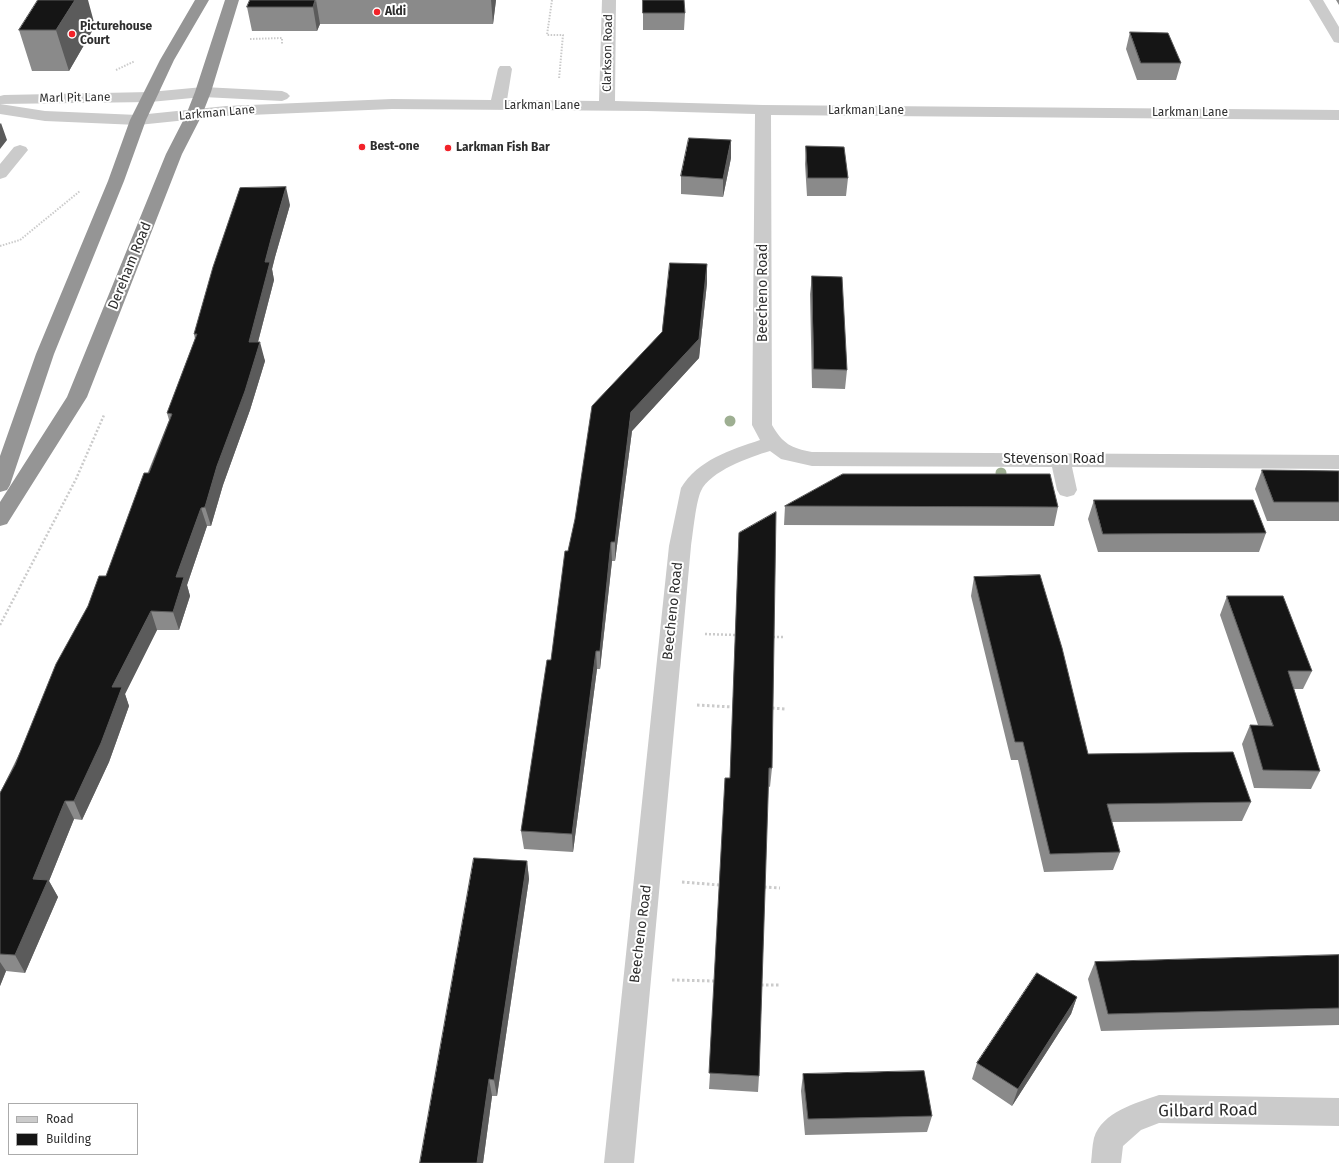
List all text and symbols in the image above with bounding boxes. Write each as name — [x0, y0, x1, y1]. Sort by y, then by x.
place label: Aldi — [385, 5, 406, 19]
marker: Aldi — [372, 7, 382, 17]
street label: Clarkson Road — [600, 14, 616, 92]
place label: Picturehouse Court — [80, 20, 152, 48]
marker: Picturehouse Court — [67, 29, 77, 39]
street label: Marl Pit Lane — [39, 90, 111, 106]
street label: Larkman Lane — [504, 99, 580, 113]
street label: Larkman Lane — [178, 103, 256, 123]
street label: Larkman Lane — [828, 104, 904, 118]
street label: Larkman Lane — [1152, 106, 1228, 120]
place label: Best-one — [370, 140, 419, 154]
place label: Larkman Fish Bar — [456, 141, 550, 155]
marker: Best-one — [357, 142, 367, 152]
marker: Larkman Fish Bar — [443, 143, 453, 153]
street label: Dereham Road — [105, 220, 155, 312]
street label: Beecheno Road — [755, 244, 771, 342]
street label: Stevenson Road — [1003, 451, 1105, 467]
street label: Beecheno Road — [659, 561, 687, 661]
street label: Beecheno Road — [627, 884, 655, 984]
street label: Gilbard Road — [1158, 1100, 1258, 1122]
legend — [8, 1103, 138, 1155]
text: Road — [46, 1112, 74, 1126]
text: Building — [46, 1132, 91, 1146]

